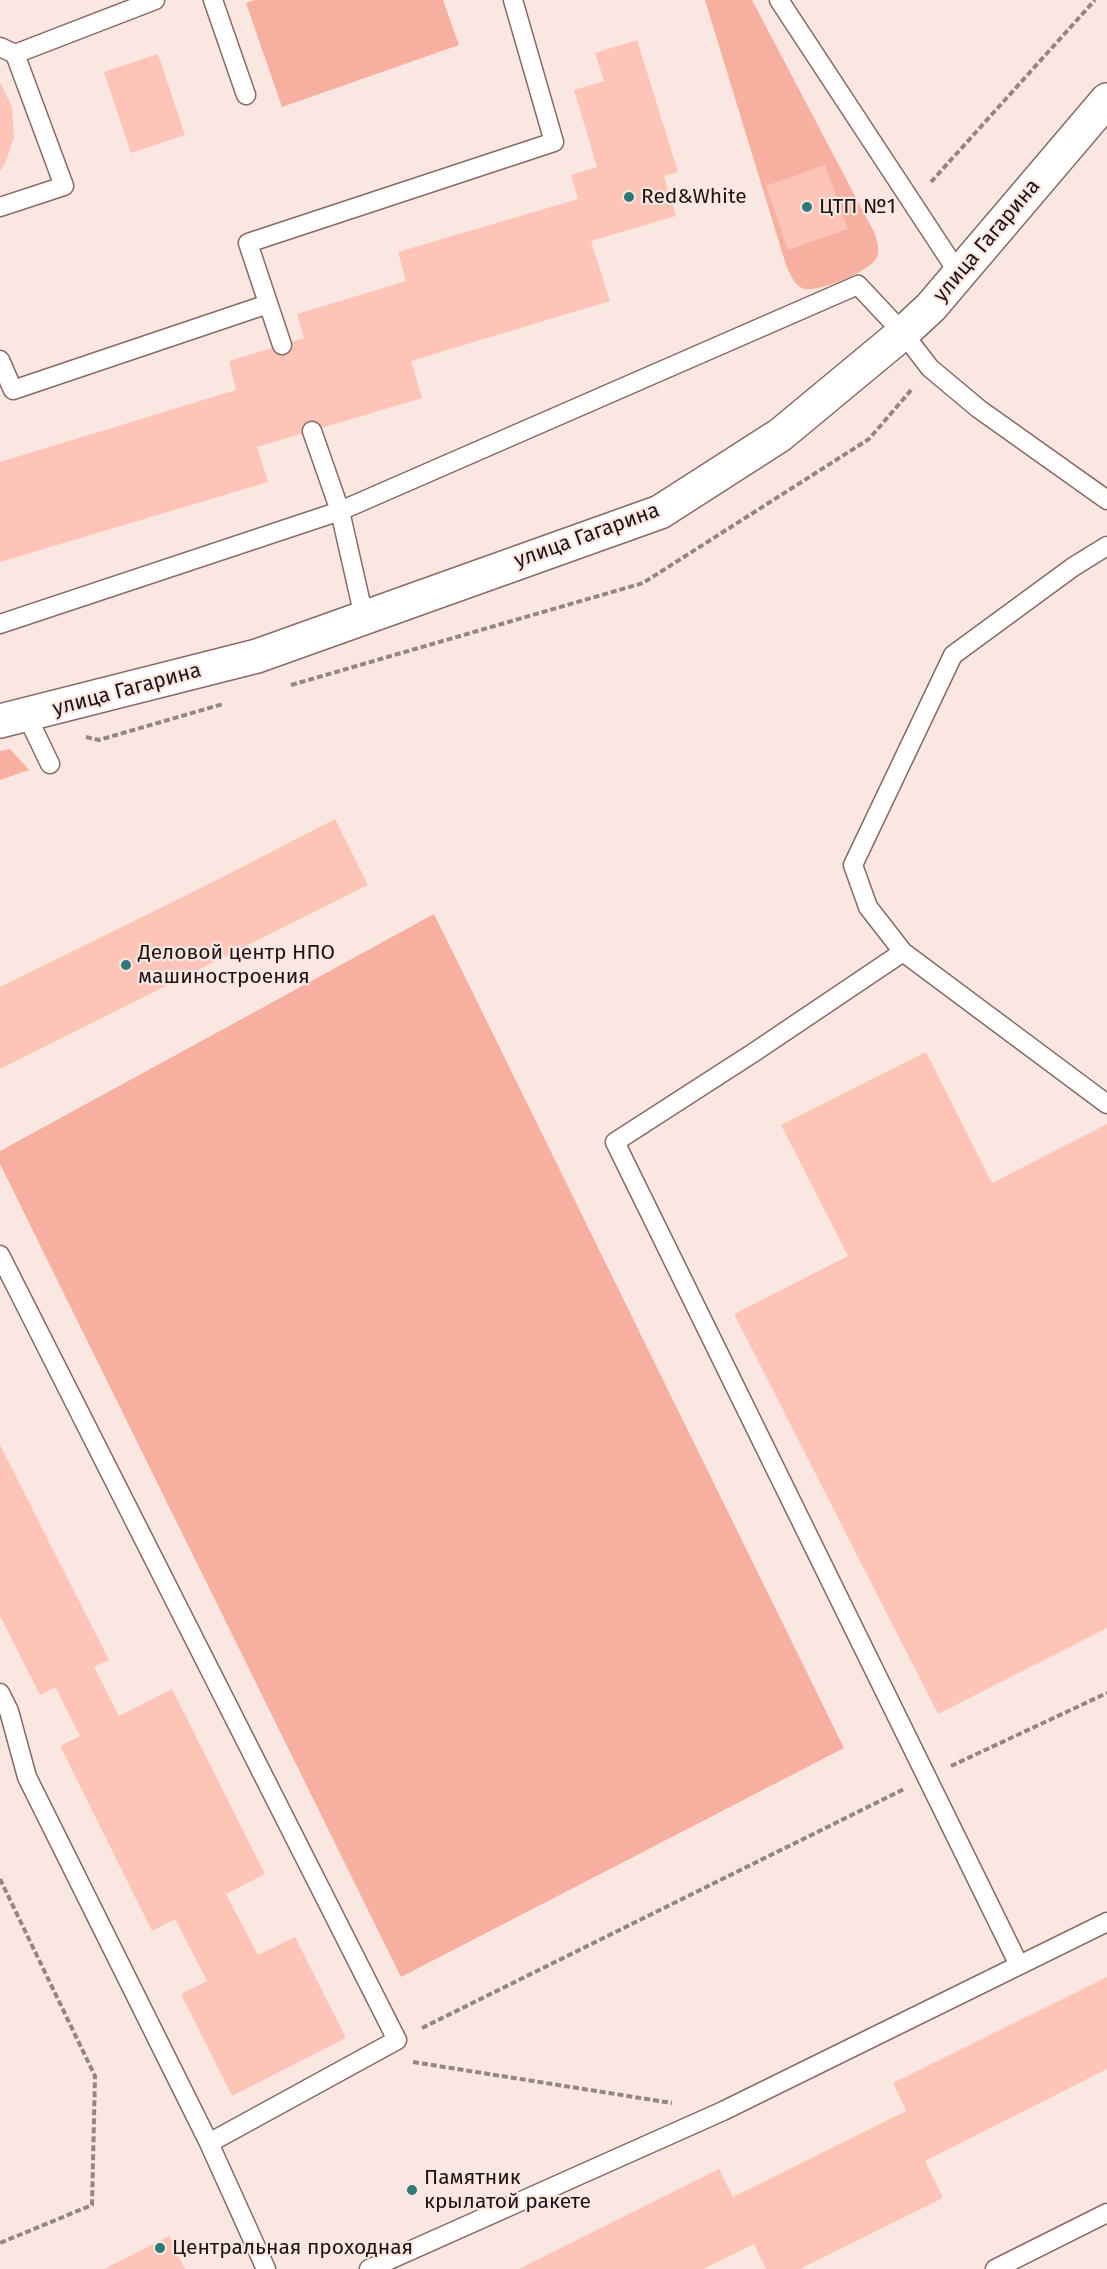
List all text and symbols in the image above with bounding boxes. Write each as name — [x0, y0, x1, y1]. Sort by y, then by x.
street label: улица Гагарина — [928, 174, 1046, 308]
place label: Red&White — [641, 184, 747, 210]
marker: Red&White — [622, 190, 636, 204]
place label: ЦТП №1 — [819, 194, 896, 220]
marker: ЦТП №1 — [800, 200, 814, 214]
street label: улица Гагарина — [511, 498, 663, 574]
street label: улица Гагарина — [50, 658, 204, 722]
place label: Деловой центр НПО машиностроения — [138, 940, 335, 990]
marker: Деловой центр НПО машиностроения — [119, 958, 133, 972]
place label: Памятник крылатой ракете — [424, 2165, 591, 2215]
marker: Памятник крылатой ракете — [405, 2183, 419, 2197]
place label: Центральная проходная — [172, 2235, 413, 2261]
marker: Центральная проходная — [153, 2241, 167, 2255]

